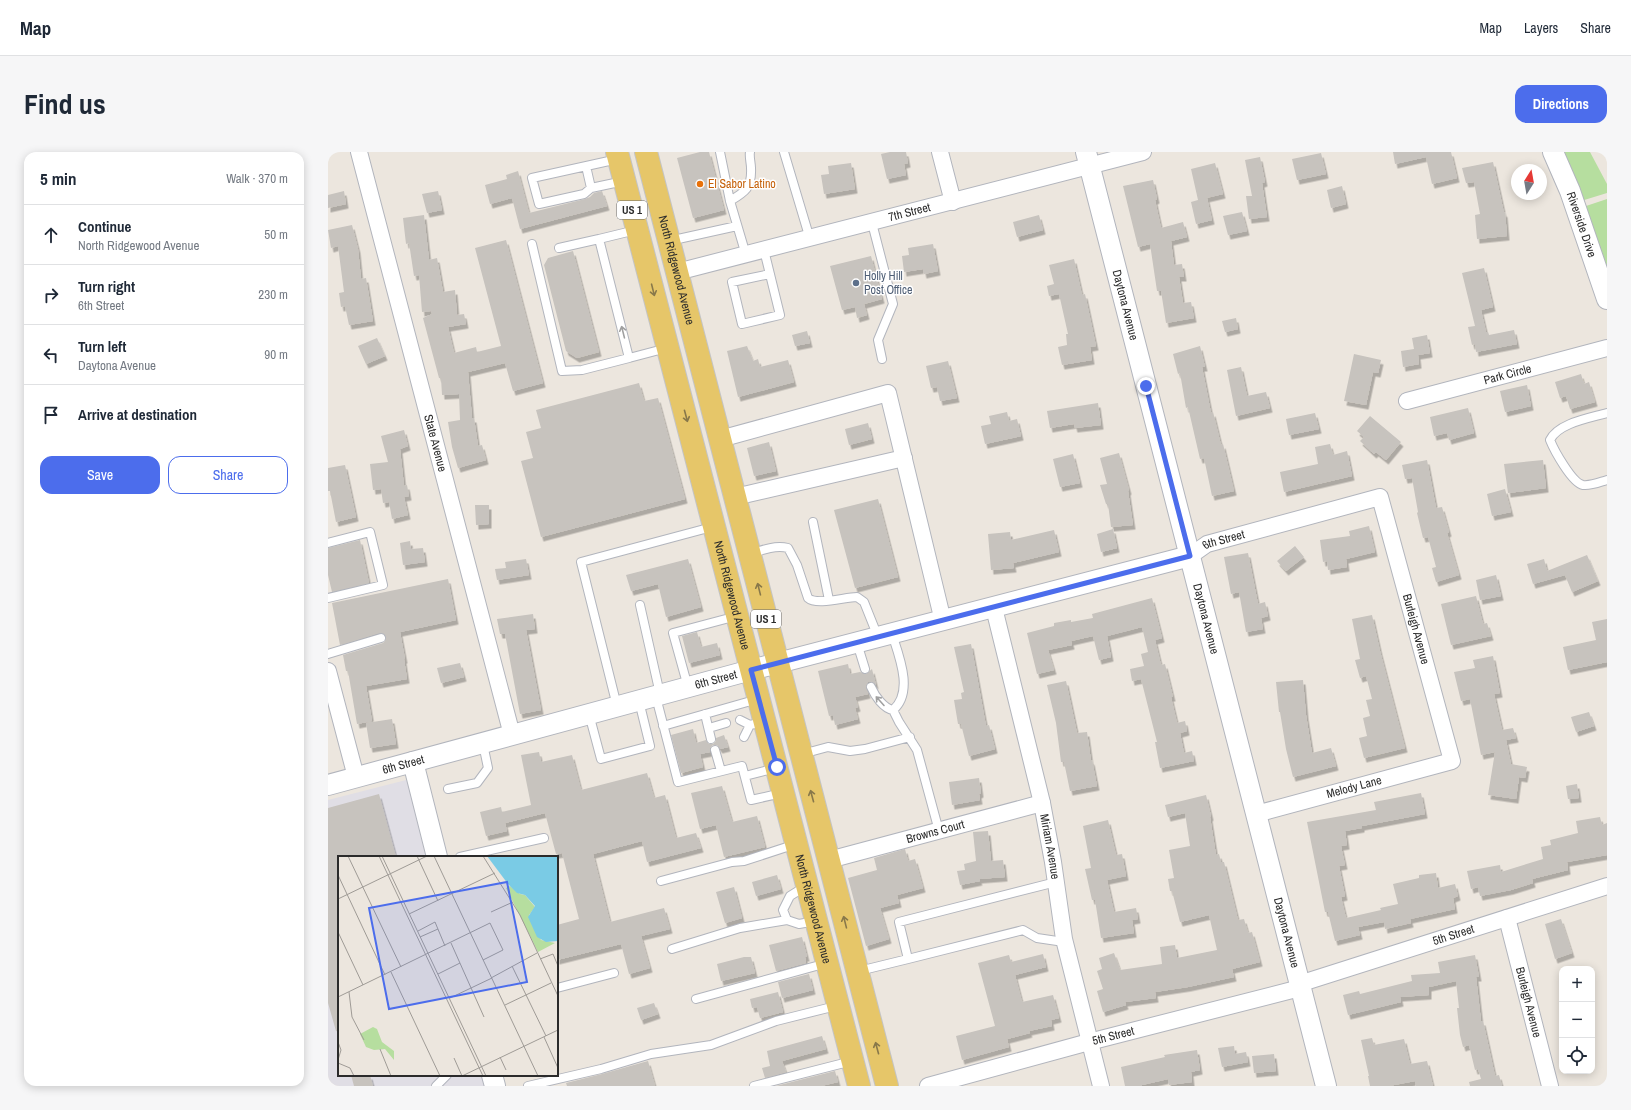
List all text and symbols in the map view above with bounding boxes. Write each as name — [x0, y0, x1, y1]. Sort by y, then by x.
text: Map — [20, 15, 51, 41]
text: Map — [1480, 19, 1502, 37]
text: Layers — [1524, 19, 1558, 37]
text: Share — [1580, 19, 1611, 37]
text: Find us — [24, 85, 106, 123]
button: Directions — [1515, 85, 1607, 123]
north arrow — [1511, 164, 1547, 200]
text: 5 min — [40, 167, 76, 190]
text: Walk · 370 m — [226, 170, 288, 187]
place label: El Sabor Latino — [708, 176, 776, 192]
marker: El Sabor Latino — [695, 179, 705, 189]
street label: Riverside Drive — [1563, 190, 1600, 260]
street label: 7th Street — [887, 199, 932, 225]
road number: US 1 — [617, 201, 647, 219]
street label: North Ridgewood Avenue — [655, 214, 698, 326]
text: Continue — [78, 216, 131, 237]
icon: ahead — [40, 224, 62, 246]
text: 50 m — [264, 226, 288, 243]
text: North Ridgewood Avenue — [78, 237, 199, 254]
place label: Holly Hill Post Office — [864, 268, 913, 298]
street label: Daytona Avenue — [1109, 268, 1142, 342]
text: Turn right — [78, 276, 135, 297]
marker: Holly Hill Post Office — [851, 278, 861, 288]
icon: right — [40, 284, 62, 306]
one-way arrow — [650, 284, 657, 297]
text: 230 m — [258, 286, 288, 303]
text: 6th Street — [78, 297, 124, 314]
one-way arrow — [618, 326, 626, 339]
text: Turn left — [78, 336, 126, 357]
icon: left — [40, 344, 62, 366]
text: 90 m — [264, 346, 288, 363]
text: Daytona Avenue — [78, 357, 156, 374]
street label: Park Circle — [1482, 360, 1533, 388]
route end — [1137, 377, 1155, 395]
icon: arrive — [40, 404, 62, 426]
text: Arrive at destination — [78, 404, 197, 425]
one-way arrow — [682, 409, 690, 422]
street label: State Avenue — [420, 413, 451, 473]
button: Save — [40, 456, 160, 494]
button: Share — [168, 456, 288, 494]
street label: 6th Street — [1199, 526, 1247, 553]
street label: North Ridgewood Avenue — [710, 539, 754, 652]
street label: Daytona Avenue — [1189, 582, 1223, 656]
one-way arrow — [754, 583, 762, 596]
street label: Burleigh Avenue — [1399, 592, 1433, 666]
road number: US 1 — [751, 610, 781, 628]
street label: 6th Street — [693, 666, 739, 693]
one-way arrow — [876, 695, 885, 706]
street label: 6th Street — [381, 751, 426, 778]
route start — [768, 758, 786, 776]
street label: Melody Lane — [1325, 772, 1383, 802]
one-way arrow — [808, 790, 815, 803]
street label: Miriam Avenue — [1036, 812, 1063, 880]
street label: Browns Court — [904, 816, 966, 847]
street label: North Ridgewood Avenue — [791, 853, 835, 965]
inset map — [338, 856, 558, 1076]
street label: Daytona Avenue — [1270, 896, 1303, 970]
one-way arrow — [840, 916, 848, 929]
street label: 5th Street — [1431, 921, 1476, 949]
street label: Burleigh Avenue — [1512, 965, 1545, 1039]
map controls — [1559, 966, 1595, 1074]
button: + — [1559, 966, 1595, 1002]
button: − — [1559, 1002, 1595, 1038]
street label: 5th Street — [1091, 1023, 1136, 1049]
button: locate — [1559, 1038, 1595, 1074]
one-way arrow — [873, 1042, 880, 1055]

